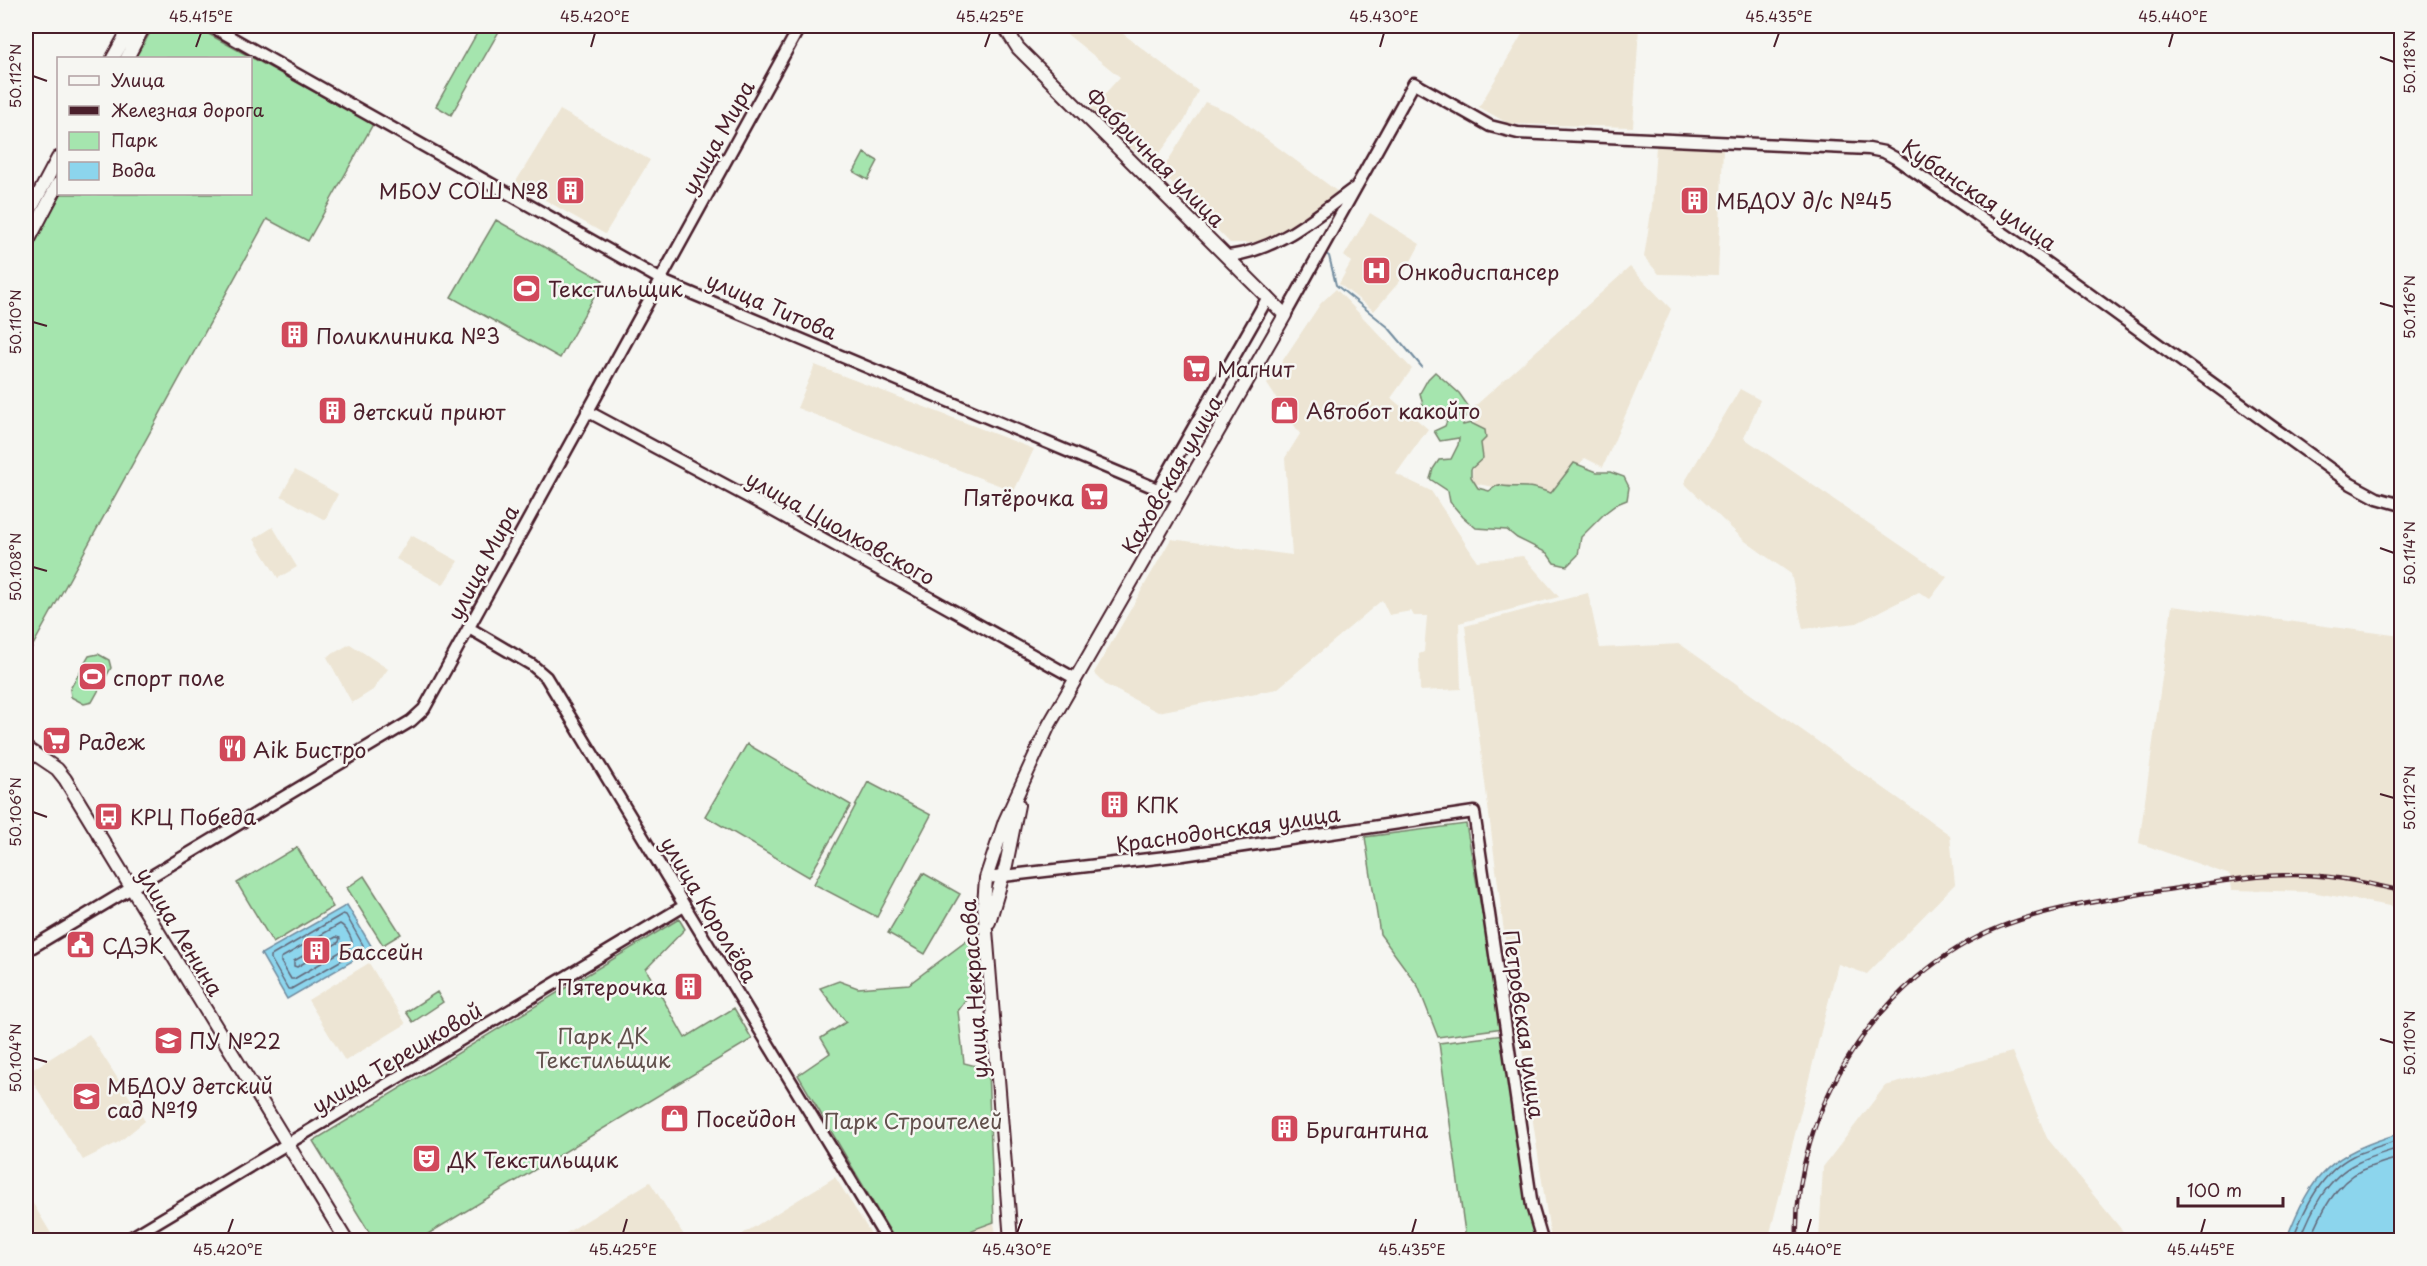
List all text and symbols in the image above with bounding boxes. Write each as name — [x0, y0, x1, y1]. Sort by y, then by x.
text: 45.415°E — [169, 4, 233, 27]
text: 45.420°E — [560, 4, 630, 27]
text: 45.425°E — [956, 4, 1024, 27]
text: 45.430°E — [1349, 4, 1419, 27]
text: 45.435°E — [1745, 4, 1813, 27]
text: 45.440°E — [2138, 4, 2208, 27]
text: 50.118°N — [2397, 30, 2420, 94]
text: 50.112°N — [3, 44, 26, 109]
legend — [57, 57, 252, 195]
text: Улица — [111, 66, 165, 93]
street label: улица Мира — [672, 73, 762, 200]
street label: Фабричная улица — [1079, 80, 1234, 235]
text: Железная дорога — [111, 96, 265, 123]
text: Парк — [111, 126, 158, 153]
street label: Кубанская улица — [1896, 130, 2064, 258]
text: Вода — [111, 156, 156, 183]
place label: МБОУ СОШ №8 — [379, 174, 549, 206]
building icon: МБОУ СОШ №8 — [554, 174, 586, 206]
building icon: МБДОУ д/с №45 — [1679, 184, 1711, 216]
place label: МБДОУ д/с №45 — [1716, 184, 1892, 216]
hospital icon: Онкодиспансер — [1360, 255, 1392, 287]
place label: Онкодиспансер — [1397, 255, 1559, 287]
street label: улица Титова — [702, 263, 842, 347]
sports icon: Текстильщик — [511, 272, 543, 304]
place label: Текстильщик — [548, 272, 683, 304]
text: 50.116°N — [2397, 275, 2420, 339]
text: 50.110°N — [3, 289, 26, 355]
building icon: Поликлиника №3 — [279, 319, 311, 351]
place label: Поликлиника №3 — [316, 319, 500, 351]
supermarket icon: Магнит — [1180, 352, 1212, 384]
place label: Магнит — [1217, 352, 1294, 384]
street label: Каховская улица — [1113, 388, 1230, 559]
shop icon: Автобот какойто — [1269, 394, 1301, 426]
place label: Автобот какойто — [1306, 394, 1480, 426]
building icon: детский приют — [316, 395, 348, 427]
place label: детский приют — [353, 395, 507, 427]
street label: улица Циолковского — [741, 462, 941, 592]
place label: Пятёрочка — [963, 481, 1075, 513]
supermarket icon: Пятёрочка — [1079, 481, 1111, 513]
street label: улица Мира — [438, 498, 526, 625]
text: 50.114°N — [2397, 521, 2420, 585]
text: 50.108°N — [3, 532, 26, 602]
sports icon: спорт поле — [76, 661, 108, 693]
place label: спорт поле — [113, 661, 225, 693]
supermarket icon: Радеж — [41, 725, 73, 757]
place label: Радеж — [78, 725, 146, 757]
restaurant icon: Aik Бистро — [216, 733, 248, 765]
place label: Aik Бистро — [253, 733, 366, 765]
text: 50.112°N — [2397, 766, 2420, 831]
text: 50.106°N — [3, 777, 26, 847]
building icon: КПК — [1099, 788, 1131, 820]
place label: КПК — [1136, 788, 1179, 820]
street label: Краснодонская улица — [1114, 796, 1343, 860]
bus stop icon: КРЦ Победа — [93, 800, 125, 832]
place label: КРЦ Победа — [130, 800, 256, 832]
street label: улица Королёва — [654, 830, 766, 988]
street label: улица Ленина — [130, 860, 233, 1002]
street label: улица Некрасова — [951, 898, 995, 1080]
street label: Петровская улица — [1496, 927, 1554, 1121]
public building icon: СДЭК — [65, 929, 97, 961]
place label: СДЭК — [102, 929, 164, 961]
building icon: Бассейн — [301, 935, 333, 967]
place label: Бассейн — [338, 935, 424, 967]
place label: Пятерочка — [557, 970, 668, 1002]
building icon: Пятерочка — [672, 970, 704, 1002]
street label: улица Терешковой — [305, 993, 487, 1121]
text: 50.110°N — [2397, 1010, 2420, 1076]
park label: Парк ДК Текстильщик — [536, 1019, 671, 1075]
text: 50.104°N — [3, 1023, 26, 1093]
school or university icon: ПУ №22 — [152, 1024, 184, 1056]
place label: ПУ №22 — [189, 1024, 281, 1056]
place label: МБДОУ детский сад №19 — [107, 1069, 273, 1125]
school or university icon: МБДОУ детский сад №19 — [70, 1081, 102, 1113]
shop icon: Посейдон — [659, 1102, 691, 1134]
place label: Посейдон — [696, 1102, 796, 1134]
park label: Парк Строителей — [823, 1104, 1003, 1136]
building icon: Бригантина — [1269, 1113, 1301, 1145]
place label: Бригантина — [1306, 1113, 1429, 1145]
theatre icon: ДК Текстильщик — [411, 1143, 443, 1175]
place label: ДК Текстильщик — [447, 1143, 619, 1175]
scale bar — [2178, 1170, 2283, 1208]
text: 100 m — [2187, 1176, 2242, 1203]
text: 45.420°E — [193, 1237, 263, 1260]
text: 45.425°E — [589, 1237, 657, 1260]
text: 45.430°E — [982, 1237, 1052, 1260]
text: 45.435°E — [1378, 1237, 1446, 1260]
text: 45.440°E — [1772, 1237, 1842, 1260]
text: 45.445°E — [2167, 1237, 2235, 1260]

